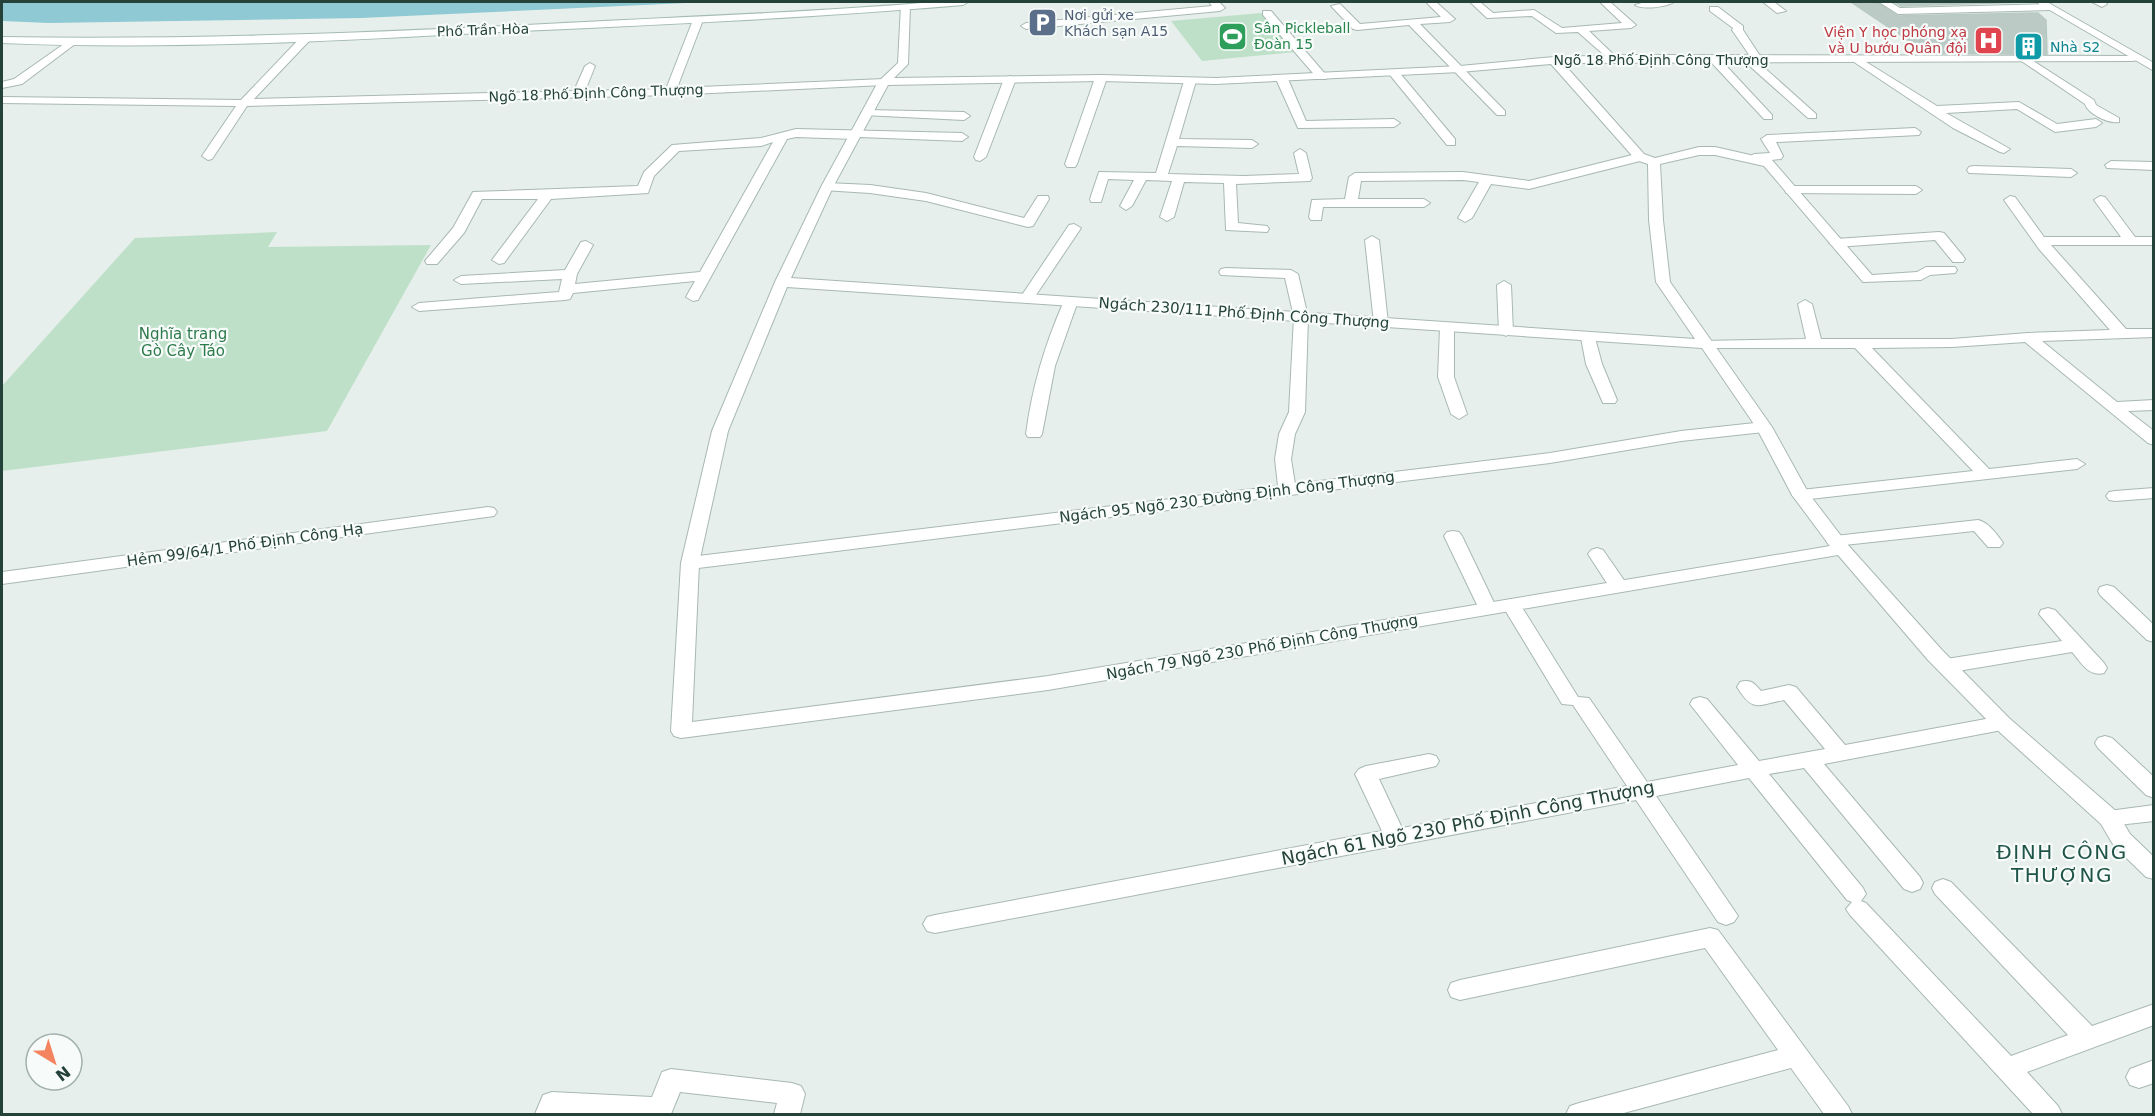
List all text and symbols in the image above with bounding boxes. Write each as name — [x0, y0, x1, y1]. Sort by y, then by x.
parking icon: Nơi gửi xe Khách sạn A15 — [1027, 7, 1059, 39]
place label: Nơi gửi xe Khách sạn A15 — [1064, 7, 1168, 39]
street label: Phố Trần Hòa — [437, 20, 529, 40]
sports icon: Sân Pickleball Đoàn 15 — [1217, 20, 1249, 52]
place label: Sân Pickleball Đoàn 15 — [1254, 20, 1350, 52]
place label: Viện Y học phóng xạ và U bướu Quân đội — [1824, 24, 1967, 56]
hospital icon: Viện Y học phóng xạ và U bướu Quân đội — [1972, 24, 2004, 56]
building icon: Nhà S2 — [2013, 31, 2045, 63]
place label: Nhà S2 — [2050, 39, 2100, 55]
street label: Ngõ 18 Phố Định Công Thượng — [1553, 52, 1769, 68]
street label: Ngõ 18 Phố Định Công Thượng — [488, 81, 704, 105]
street label: Ngách 230/111 Phố Định Công Thượng — [1098, 294, 1390, 332]
park label: Nghĩa trang Gò Cây Táo — [139, 325, 227, 360]
street label: Ngách 95 Ngõ 230 Đường Định Công Thượng — [1058, 467, 1396, 527]
street label: Hẻm 99/64/1 Phố Định Công Hạ — [126, 519, 364, 571]
street label: Ngách 79 Ngõ 230 Phố Định Công Thượng — [1105, 611, 1419, 683]
street label: Ngách 61 Ngõ 230 Phố Định Công Thượng — [1280, 776, 1656, 869]
district label: ĐỊNH CÔNG THƯỢNG — [1996, 840, 2128, 887]
north arrow — [24, 1032, 84, 1092]
text: N — [52, 1062, 74, 1085]

